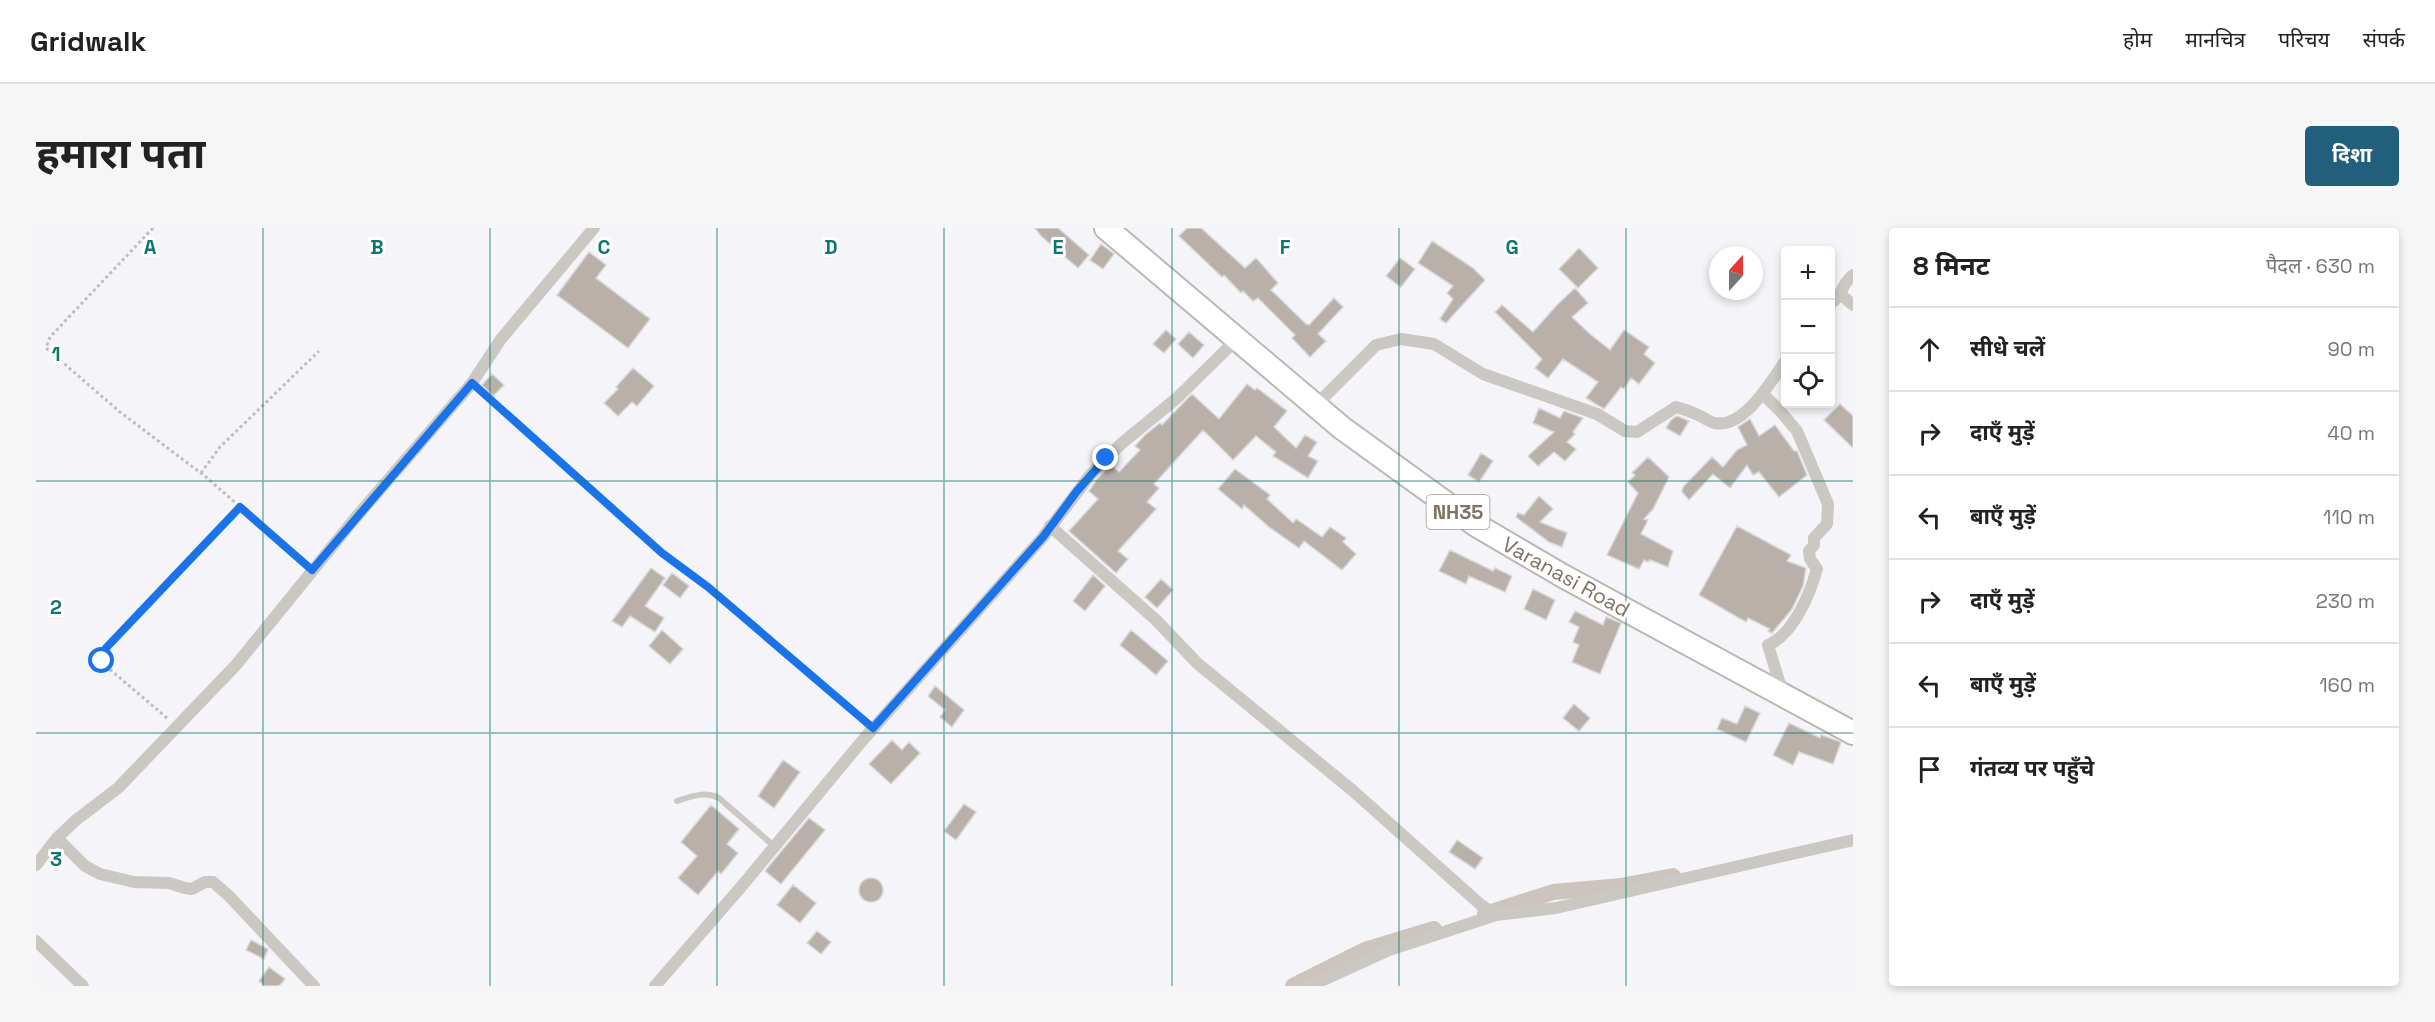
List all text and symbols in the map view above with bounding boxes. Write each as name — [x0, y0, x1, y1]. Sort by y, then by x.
text: Gridwalk — [30, 23, 146, 59]
text: होम — [2123, 26, 2152, 53]
text: मानचित्र — [2185, 26, 2245, 53]
text: परिचय — [2278, 26, 2330, 53]
text: संपर्क — [2363, 26, 2405, 53]
button: दिशा — [2305, 126, 2399, 186]
text: हमारा पता — [36, 127, 205, 180]
text: A — [144, 234, 157, 260]
text: B — [370, 234, 384, 260]
text: C — [598, 234, 611, 260]
text: D — [824, 234, 838, 260]
text: E — [1052, 234, 1064, 260]
text: F — [1280, 234, 1291, 260]
text: G — [1505, 234, 1519, 260]
north arrow — [1709, 246, 1763, 300]
map controls — [1781, 246, 1835, 408]
button: + — [1781, 246, 1835, 300]
text: 8 मिनट — [1913, 249, 1990, 283]
text: पैदल · 630 m — [2266, 253, 2375, 279]
button: − — [1781, 300, 1835, 354]
icon: ahead — [1913, 333, 1946, 366]
text: सीधे चलें — [1970, 334, 2045, 362]
text: 90 m — [2328, 336, 2375, 362]
text: 1 — [51, 341, 61, 367]
button: locate — [1781, 354, 1835, 408]
icon: right — [1913, 417, 1946, 450]
text: दाएँ मुड़ें — [1970, 418, 2035, 446]
text: 40 m — [2327, 420, 2375, 446]
route end — [1092, 444, 1118, 470]
road number: NH35 — [1426, 495, 1490, 529]
icon: left — [1913, 501, 1946, 534]
text: बाएँ मुड़ें — [1970, 502, 2036, 530]
text: 110 m — [2323, 504, 2375, 530]
street label: Varanasi Road — [1498, 530, 1635, 623]
icon: right — [1913, 585, 1946, 618]
text: दाएँ मुड़ें — [1970, 586, 2035, 614]
text: 230 m — [2316, 588, 2375, 614]
text: 2 — [50, 594, 62, 620]
route start — [88, 647, 114, 673]
icon: left — [1913, 669, 1946, 702]
text: बाएँ मुड़ें — [1970, 670, 2036, 698]
text: 160 m — [2319, 672, 2375, 698]
icon: arrive — [1913, 753, 1946, 786]
text: गंतव्य पर पहुँचे — [1970, 754, 2094, 782]
text: 3 — [50, 846, 62, 872]

